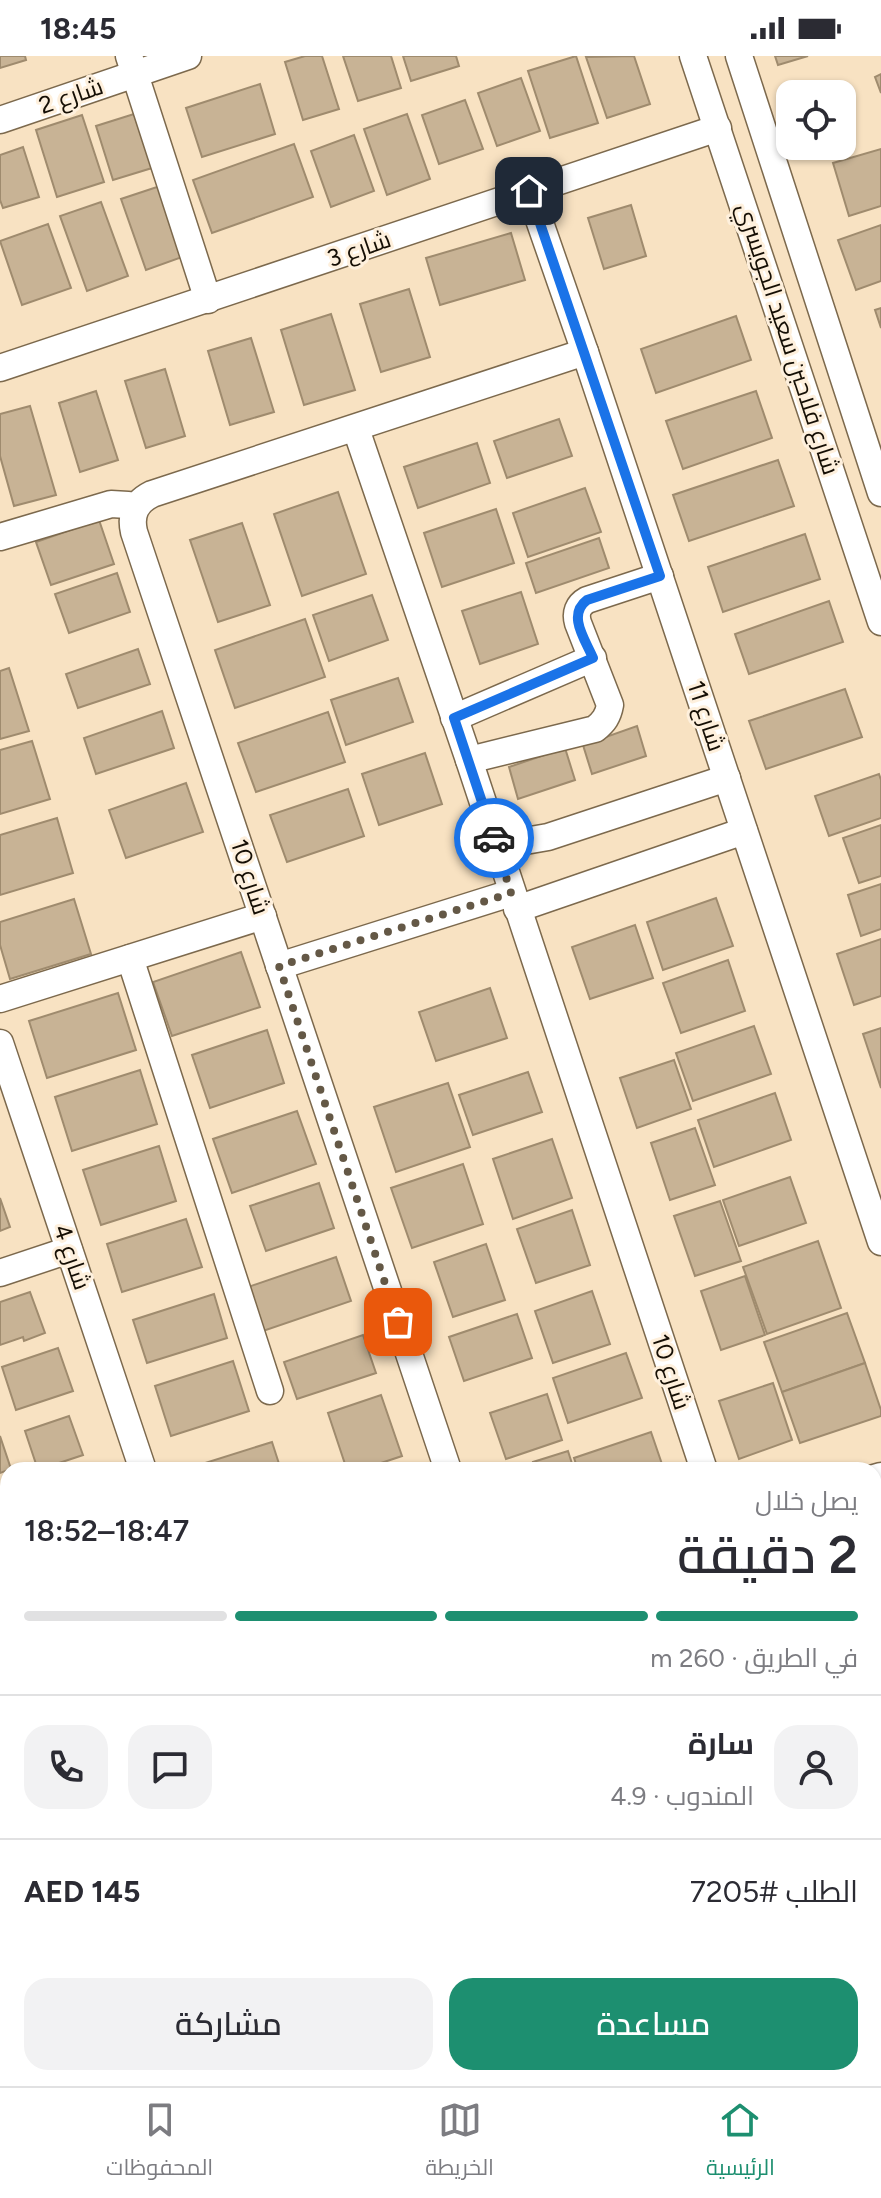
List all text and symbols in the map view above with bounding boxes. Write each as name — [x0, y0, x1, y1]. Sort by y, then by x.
text: 18:45 — [40, 10, 116, 47]
street label: شارع 2 — [35, 71, 107, 122]
map controls — [776, 80, 856, 160]
button: locate — [776, 80, 856, 160]
pin — [495, 157, 563, 225]
icon: home — [507, 169, 551, 213]
street label: شارع فلاحبن سعيد الجويسري — [727, 199, 846, 480]
street label: شارع 3 — [323, 224, 395, 275]
street label: شارع 11 — [680, 677, 731, 755]
courier — [454, 798, 534, 878]
icon: car — [472, 816, 516, 860]
street label: شارع 10 — [223, 835, 276, 919]
street label: شارع 4 — [46, 1220, 97, 1294]
pin — [364, 1288, 432, 1356]
icon: bag — [376, 1300, 420, 1344]
street label: شارع 10 — [644, 1330, 697, 1414]
text: يصل خلال — [755, 1485, 858, 1517]
text: 18:47–18:52 — [24, 1512, 189, 1549]
text: 2 دقيقة — [677, 1524, 858, 1586]
text: في الطريق · 260 m — [650, 1642, 858, 1674]
button: phone — [24, 1725, 108, 1809]
button: chat — [128, 1725, 212, 1809]
text: سارة — [688, 1725, 754, 1762]
button: person — [774, 1725, 858, 1809]
text: المندوب · 4.9 — [610, 1780, 754, 1812]
text: AED 145 — [24, 1873, 140, 1910]
text: الطلب #7205 — [690, 1873, 858, 1910]
button: مشاركة — [24, 1978, 433, 2070]
button: مساعدة — [449, 1978, 858, 2070]
tab: المحفوظات — [106, 2098, 213, 2188]
tab: الخريطة — [425, 2098, 494, 2188]
tab: الرئيسية — [706, 2098, 775, 2188]

